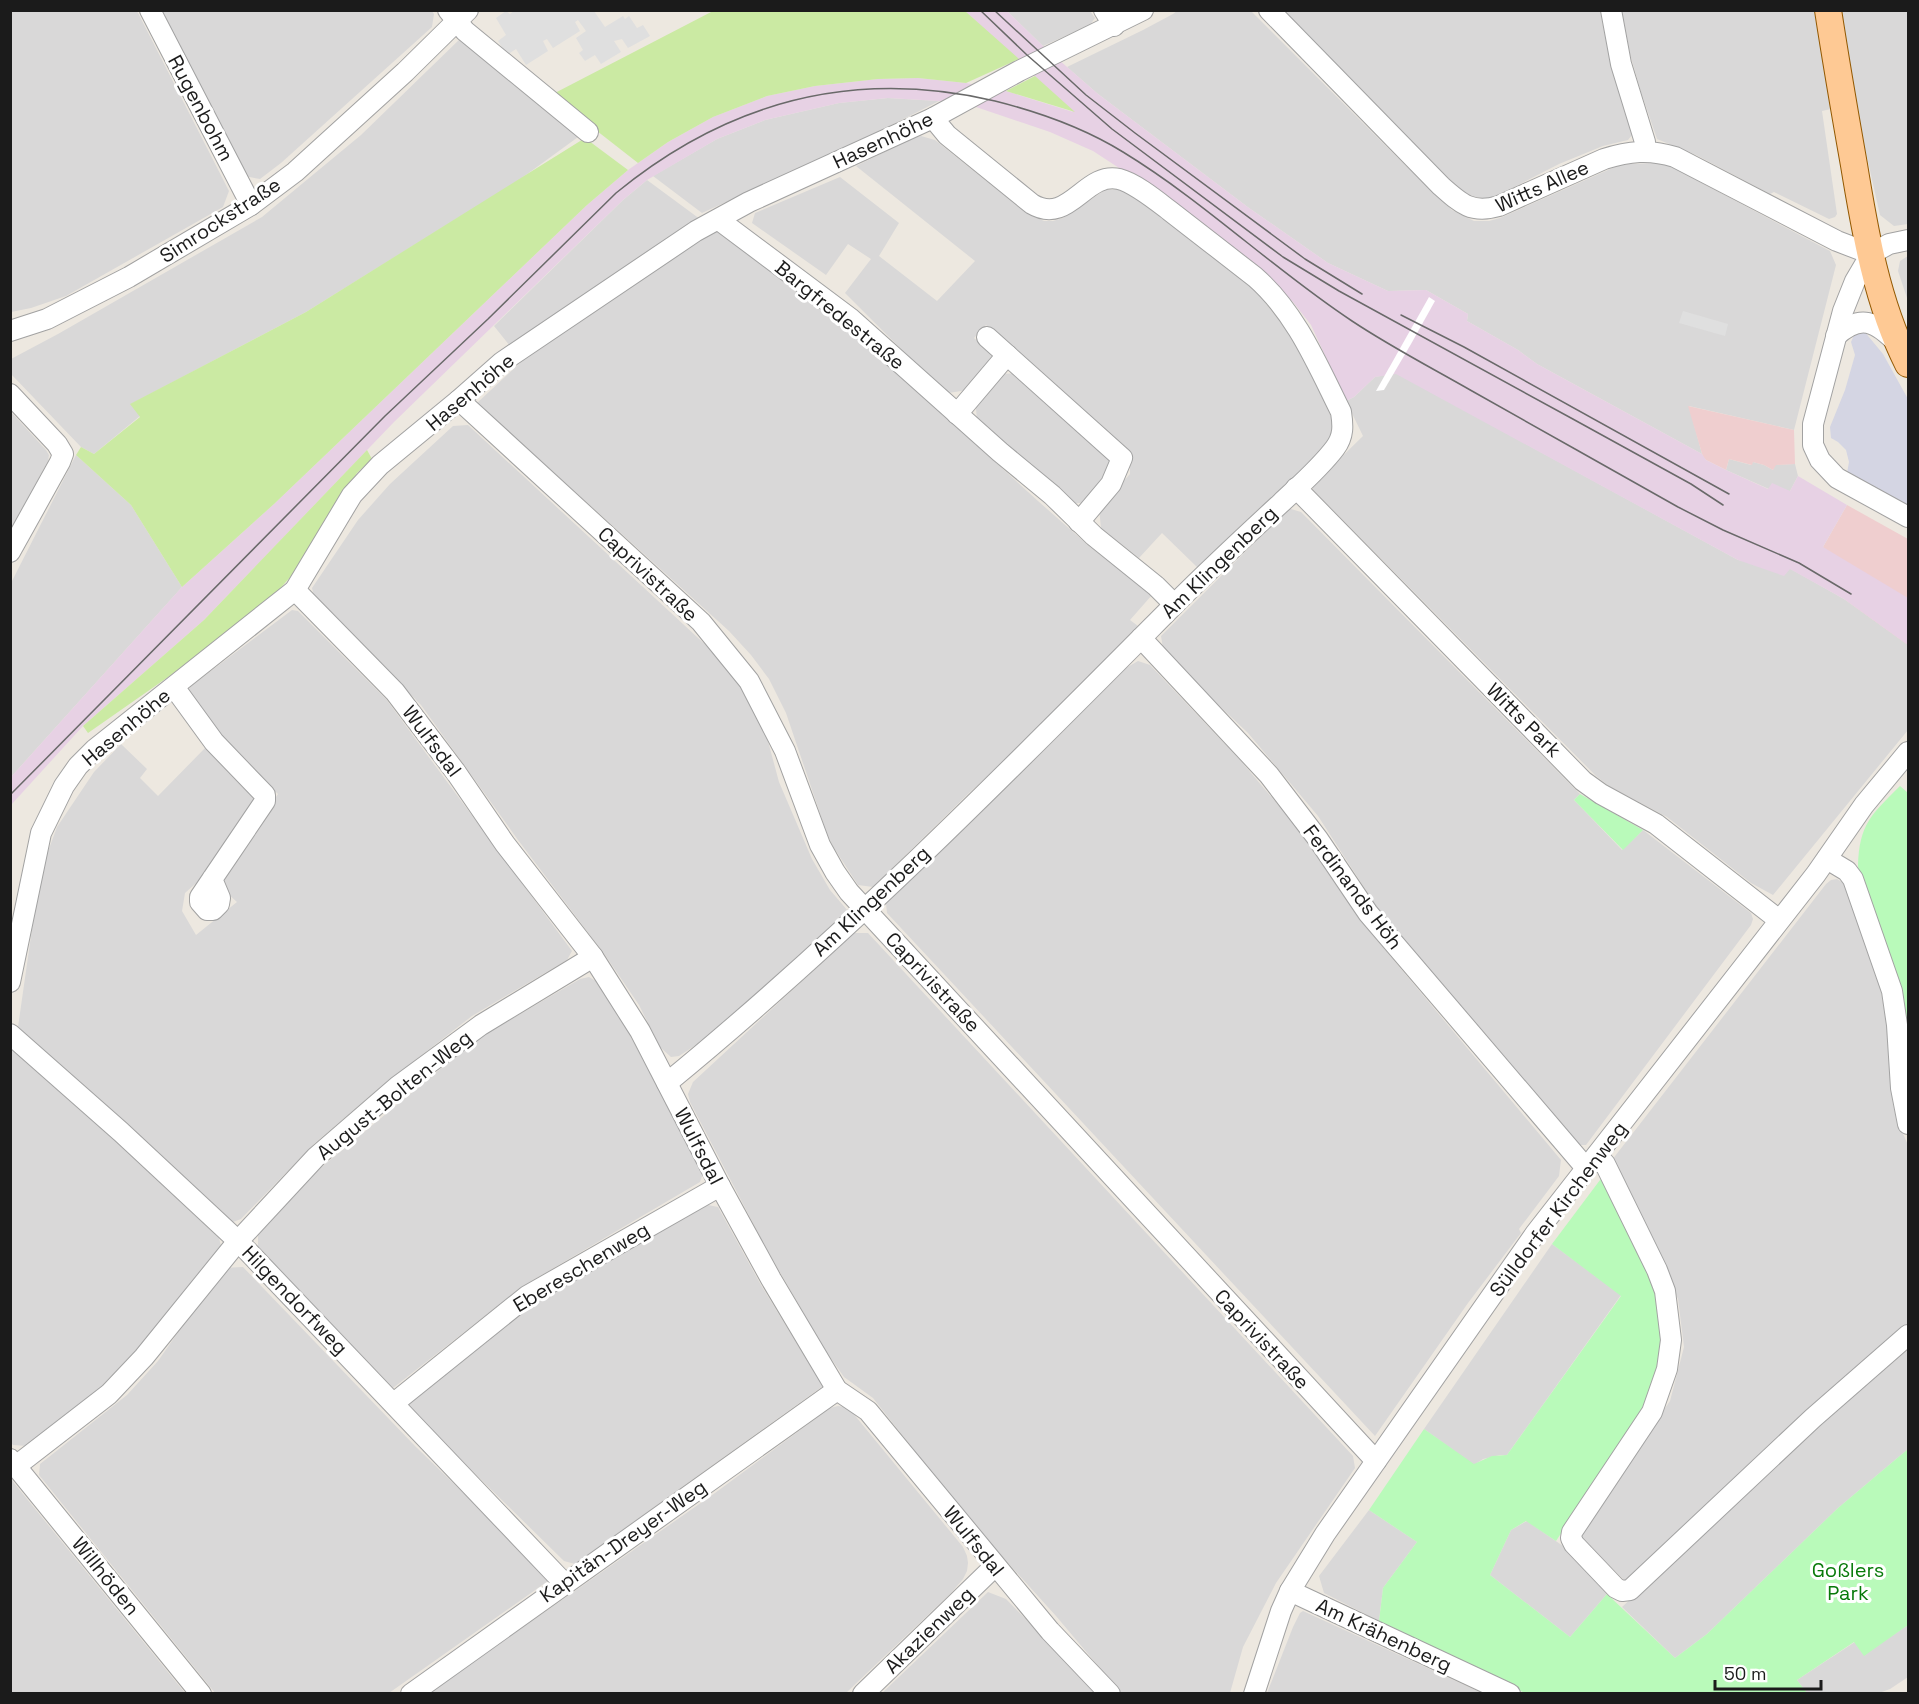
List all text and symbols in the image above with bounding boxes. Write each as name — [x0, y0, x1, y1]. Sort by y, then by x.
street label: Rugenbohm — [162, 50, 240, 166]
street label: Hasenhöhe — [829, 105, 937, 175]
street label: Witts Allee — [1491, 154, 1593, 218]
street label: Simrockstraße — [155, 171, 285, 269]
street label: Bargfredestraße — [770, 255, 910, 375]
street label: Hasenhöhe — [420, 347, 520, 437]
street label: Am Klingenberg — [1156, 500, 1282, 624]
street label: Caprivistraße — [592, 521, 704, 627]
street label: Witts Park — [1481, 677, 1567, 763]
street label: Hasenhöhe — [76, 682, 176, 772]
street label: Wulfsdal — [397, 700, 467, 782]
street label: Ferdinands Höh — [1298, 819, 1408, 955]
street label: Am Klingenberg — [807, 840, 935, 962]
street label: Caprivistraße — [880, 926, 986, 1038]
street label: August-Bolten-Weg — [311, 1024, 477, 1166]
street label: Wulfsdal — [669, 1103, 729, 1189]
street label: Sülldorfer Kirchenweg — [1484, 1116, 1632, 1302]
street label: Ebereschenweg — [508, 1216, 654, 1318]
street label: Hilgendorfweg — [236, 1240, 354, 1360]
street label: Caprivistraße — [1209, 1283, 1315, 1395]
street label: Kapitän-Dreyer-Weg — [535, 1474, 711, 1608]
street label: Wulfsdal — [938, 1501, 1010, 1581]
street label: Willhöden — [66, 1531, 146, 1621]
park label: Goßlers Park — [1812, 1557, 1884, 1606]
street label: Akazienweg — [879, 1581, 979, 1679]
street label: Am Krähenberg — [1312, 1592, 1456, 1678]
scale bar — [1715, 1653, 1822, 1691]
text: 50 m — [1724, 1662, 1766, 1685]

